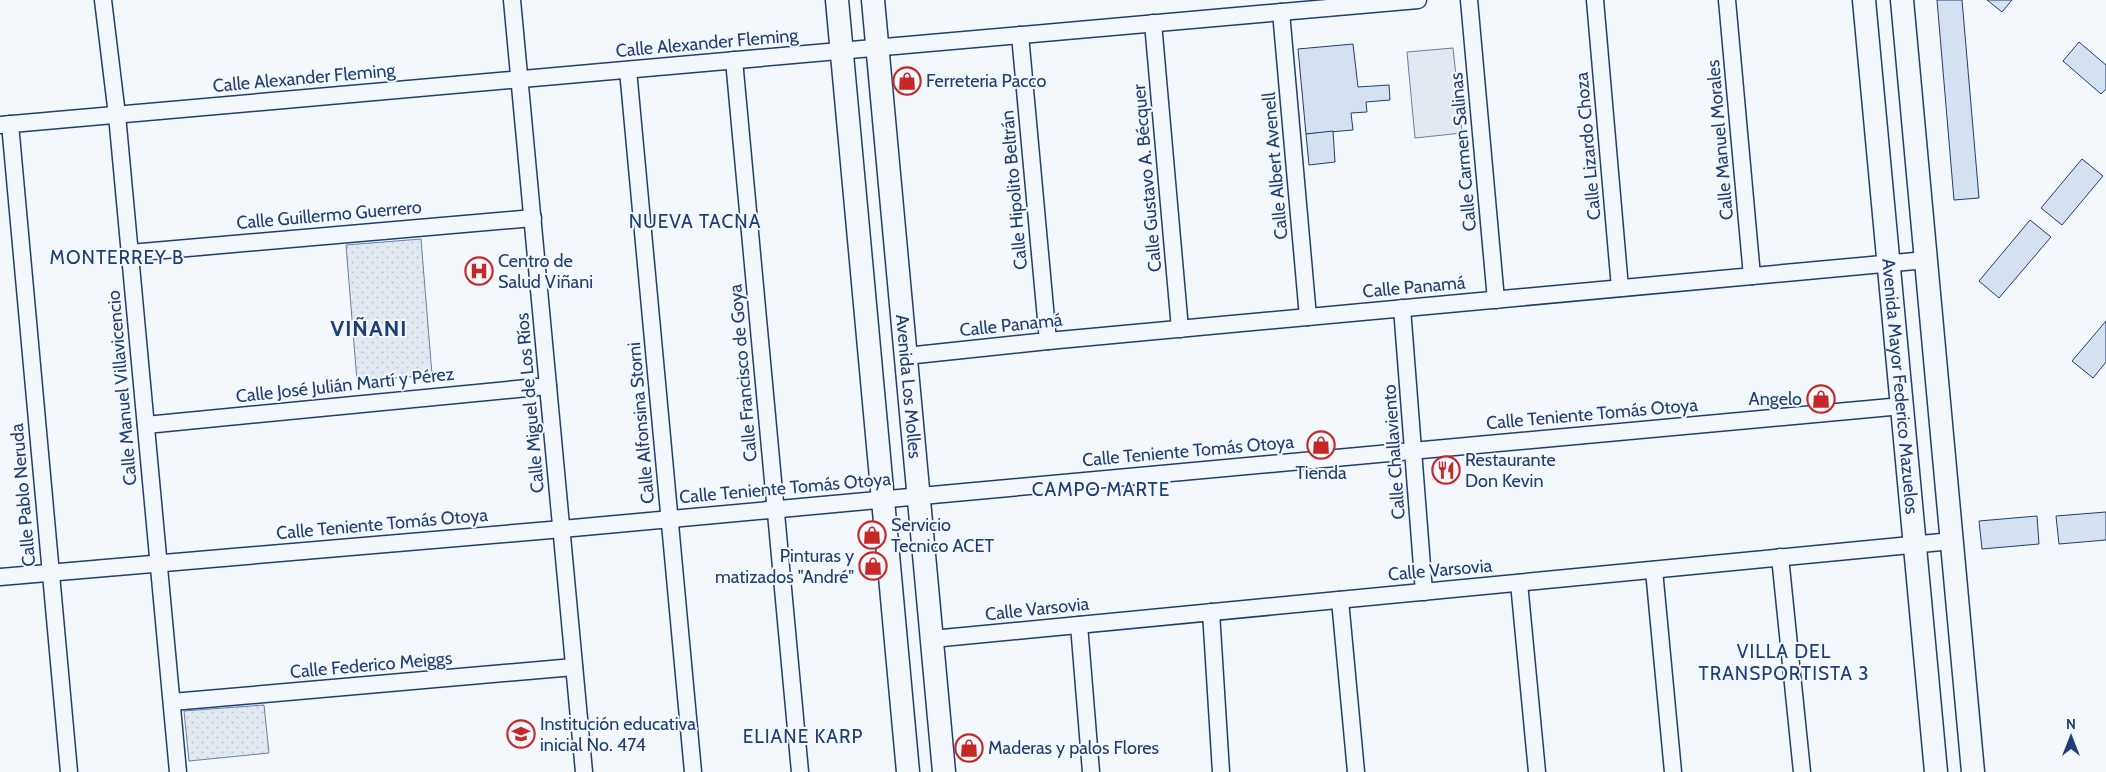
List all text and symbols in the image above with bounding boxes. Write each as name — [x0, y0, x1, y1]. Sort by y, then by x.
street label: Calle Alexander Fleming — [615, 24, 800, 62]
street label: Calle Alexander Fleming — [212, 59, 397, 97]
street label: Calle Manuel Morales — [1702, 59, 1738, 221]
shop icon: Ferreteria Pacco — [892, 66, 922, 96]
place label: Ferreteria Pacco — [926, 70, 1046, 92]
street label: Calle Lizardo Choza — [1571, 71, 1605, 221]
street label: Calle Carmen Salinas — [1445, 72, 1481, 232]
street label: Calle Gustavo A. Bécquer — [1128, 83, 1166, 273]
street label: Calle Albert Avenell — [1258, 91, 1292, 241]
street label: Calle Hipolito Beltrán — [996, 109, 1032, 271]
street label: Calle Guillermo Guerrero — [235, 196, 423, 234]
district label: NUEVA TACNA — [629, 210, 761, 233]
district label: MONTERREY B — [50, 246, 184, 269]
place label: Centro de Salud Viñani — [498, 250, 593, 293]
hospital icon: Centro de Salud Viñani — [464, 256, 494, 286]
street label: Avenida Mayor Federico Mazuelos — [1877, 257, 1923, 515]
street label: Calle Panamá — [1362, 272, 1467, 302]
street label: Calle Francisco de Goya — [724, 283, 762, 463]
street label: Calle Manuel Villavicencio — [102, 289, 141, 487]
street label: Calle Panamá — [959, 309, 1064, 341]
street label: Calle Miguel de Los Ríos — [511, 312, 549, 494]
street label: Avenida Los Molles — [891, 313, 926, 459]
district label: VIÑANI — [331, 315, 407, 342]
street label: Calle Alfonsina Storni — [623, 341, 659, 505]
street label: Calle José Julián Martí y Pérez — [235, 363, 456, 407]
street label: Calle Challaviento — [1378, 384, 1410, 520]
shop icon: Angelo — [1806, 384, 1836, 414]
place label: Angelo — [1749, 388, 1802, 410]
street label: Calle Teniente Tomás Otoya — [1485, 394, 1699, 434]
street label: Calle Pablo Neruda — [6, 422, 40, 567]
shop icon: Tienda — [1306, 430, 1336, 460]
street label: Calle Teniente Tomás Otoya — [1081, 431, 1295, 471]
place label: Restaurante Don Kevin — [1465, 449, 1556, 492]
restaurant icon: Restaurante Don Kevin — [1431, 455, 1461, 485]
place label: Tienda — [1295, 462, 1347, 484]
street label: Calle Teniente Tomás Otoya — [678, 468, 892, 508]
district label: CAMPO MARTE — [1032, 478, 1170, 501]
street label: Calle Teniente Tomás Otoya — [275, 504, 489, 544]
place label: Servicio Tecnico ACET — [891, 514, 994, 557]
shop icon: Servicio Tecnico ACET — [857, 520, 887, 550]
place label: Pinturas y matizados "André" — [715, 545, 854, 588]
shop icon: Pinturas y matizados "André" — [858, 551, 888, 581]
street label: Calle Varsovia — [1387, 554, 1493, 586]
street label: Calle Varsovia — [984, 593, 1090, 625]
district label: VILLA DEL TRANSPORTISTA 3 — [1699, 640, 1869, 685]
street label: Calle Federico Meiggs — [289, 647, 453, 683]
north arrow — [2046, 712, 2096, 762]
place label: Institución educativa inicial No. 474 — [540, 713, 696, 756]
text: N — [2066, 715, 2076, 733]
school or university icon: Institución educativa inicial No. 474 — [506, 719, 536, 749]
district label: ELIANE KARP — [743, 725, 863, 748]
shop icon: Maderas y palos Flores — [954, 733, 984, 763]
place label: Maderas y palos Flores — [988, 737, 1159, 759]

